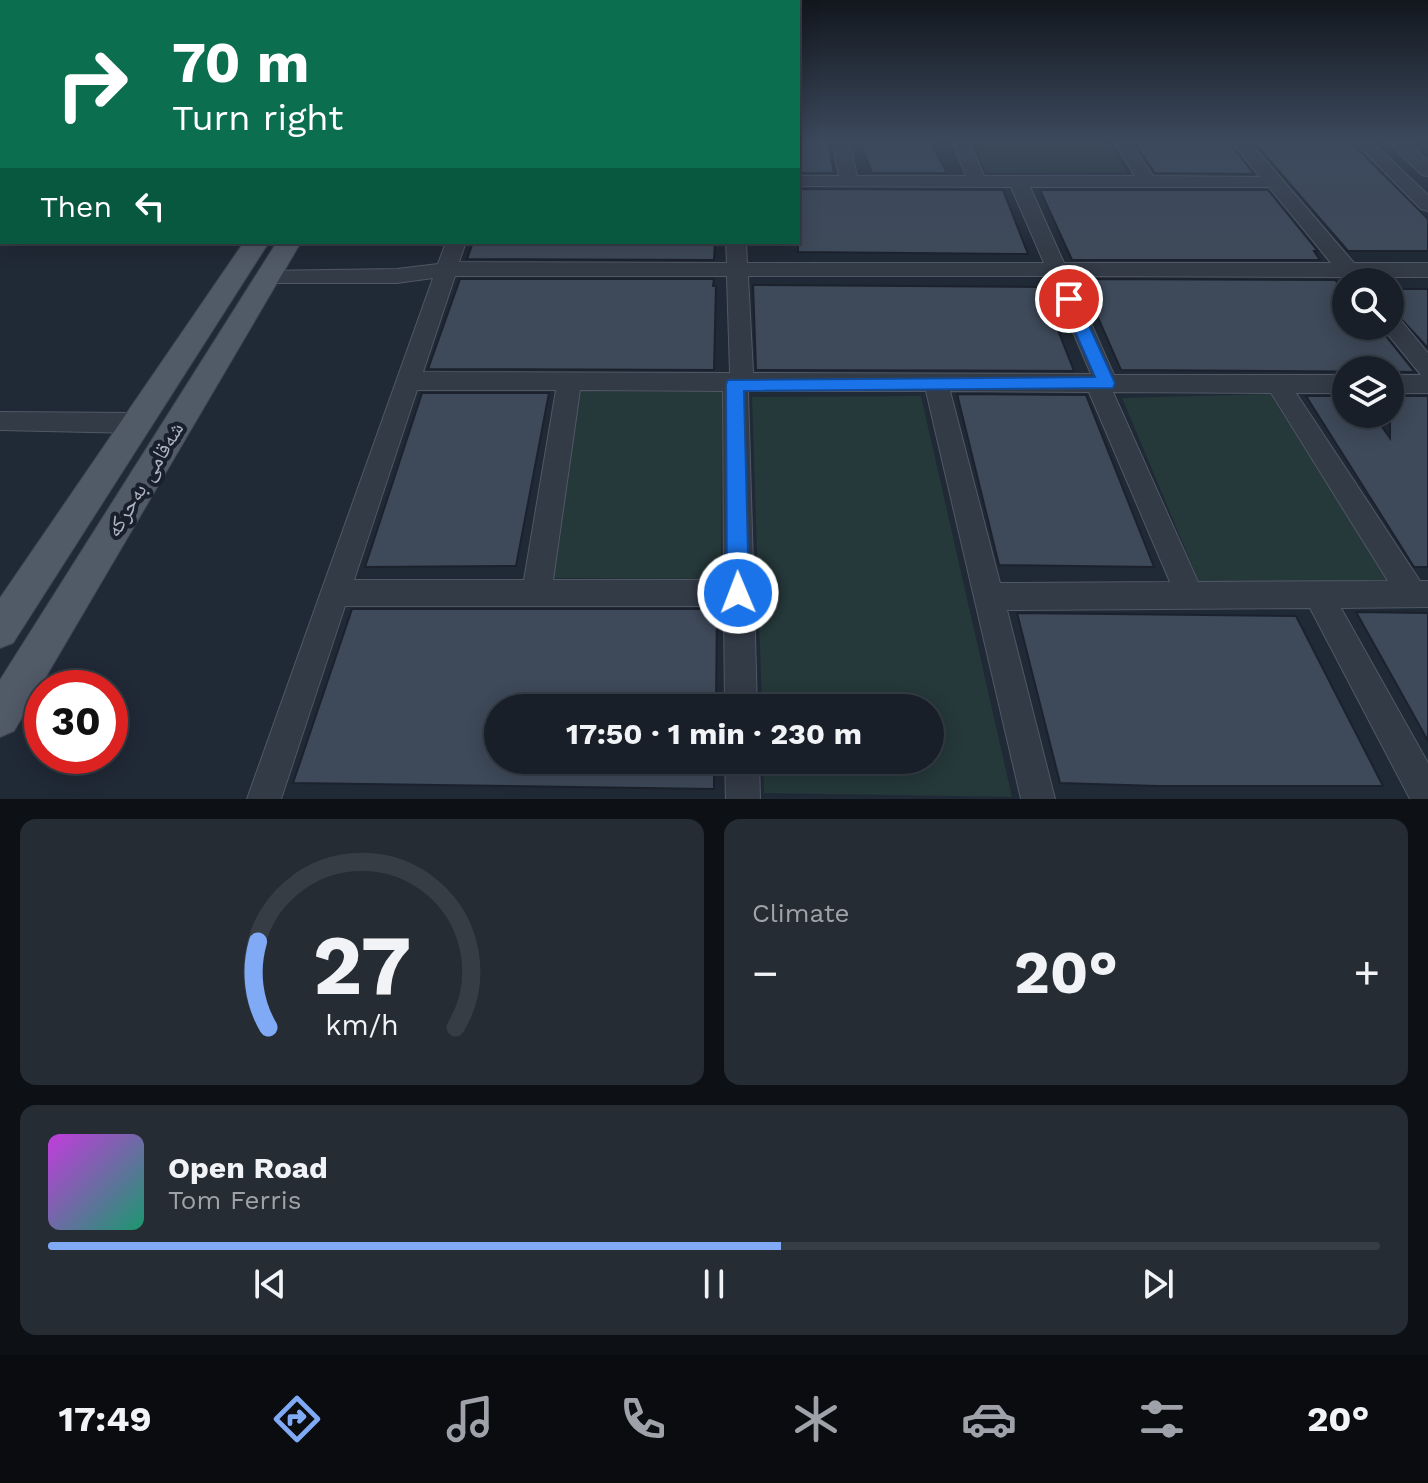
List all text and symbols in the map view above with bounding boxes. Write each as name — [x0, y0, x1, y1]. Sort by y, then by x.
text: 70 m — [172, 30, 309, 96]
icon: right — [40, 32, 144, 136]
text: Turn right — [172, 97, 343, 139]
icon: left — [128, 184, 172, 228]
text: Then — [40, 189, 112, 224]
pin — [1035, 265, 1103, 333]
map controls — [1332, 268, 1404, 428]
button: search — [1332, 268, 1404, 340]
icon: arrive — [1047, 277, 1091, 321]
button: layers — [1332, 356, 1404, 428]
street label: شەقامی بەحرکە — [100, 417, 189, 542]
position arrow — [696, 551, 780, 635]
speed limit sign: 30 — [24, 670, 128, 774]
text: 17:50 · 1 min · 230 m — [566, 716, 862, 751]
text: Climate — [752, 898, 850, 928]
text: 27 — [313, 917, 411, 1014]
text: 20° — [1014, 937, 1118, 1008]
text: − — [752, 947, 779, 999]
text: + — [1353, 947, 1380, 999]
text: km/h — [325, 1008, 399, 1042]
text: Open Road — [168, 1150, 328, 1185]
text: Tom Ferris — [168, 1185, 301, 1215]
icon: previous — [248, 1262, 292, 1306]
icon: pause — [692, 1262, 736, 1306]
icon: next — [1136, 1262, 1180, 1306]
icon: directions — [269, 1391, 325, 1447]
icon: music — [442, 1391, 498, 1447]
icon: phone — [615, 1391, 671, 1447]
icon: climate — [788, 1391, 844, 1447]
icon: car — [961, 1391, 1017, 1447]
icon: filters — [1134, 1391, 1190, 1447]
text: 17:49 — [59, 1398, 152, 1440]
text: 20° — [1307, 1398, 1369, 1440]

